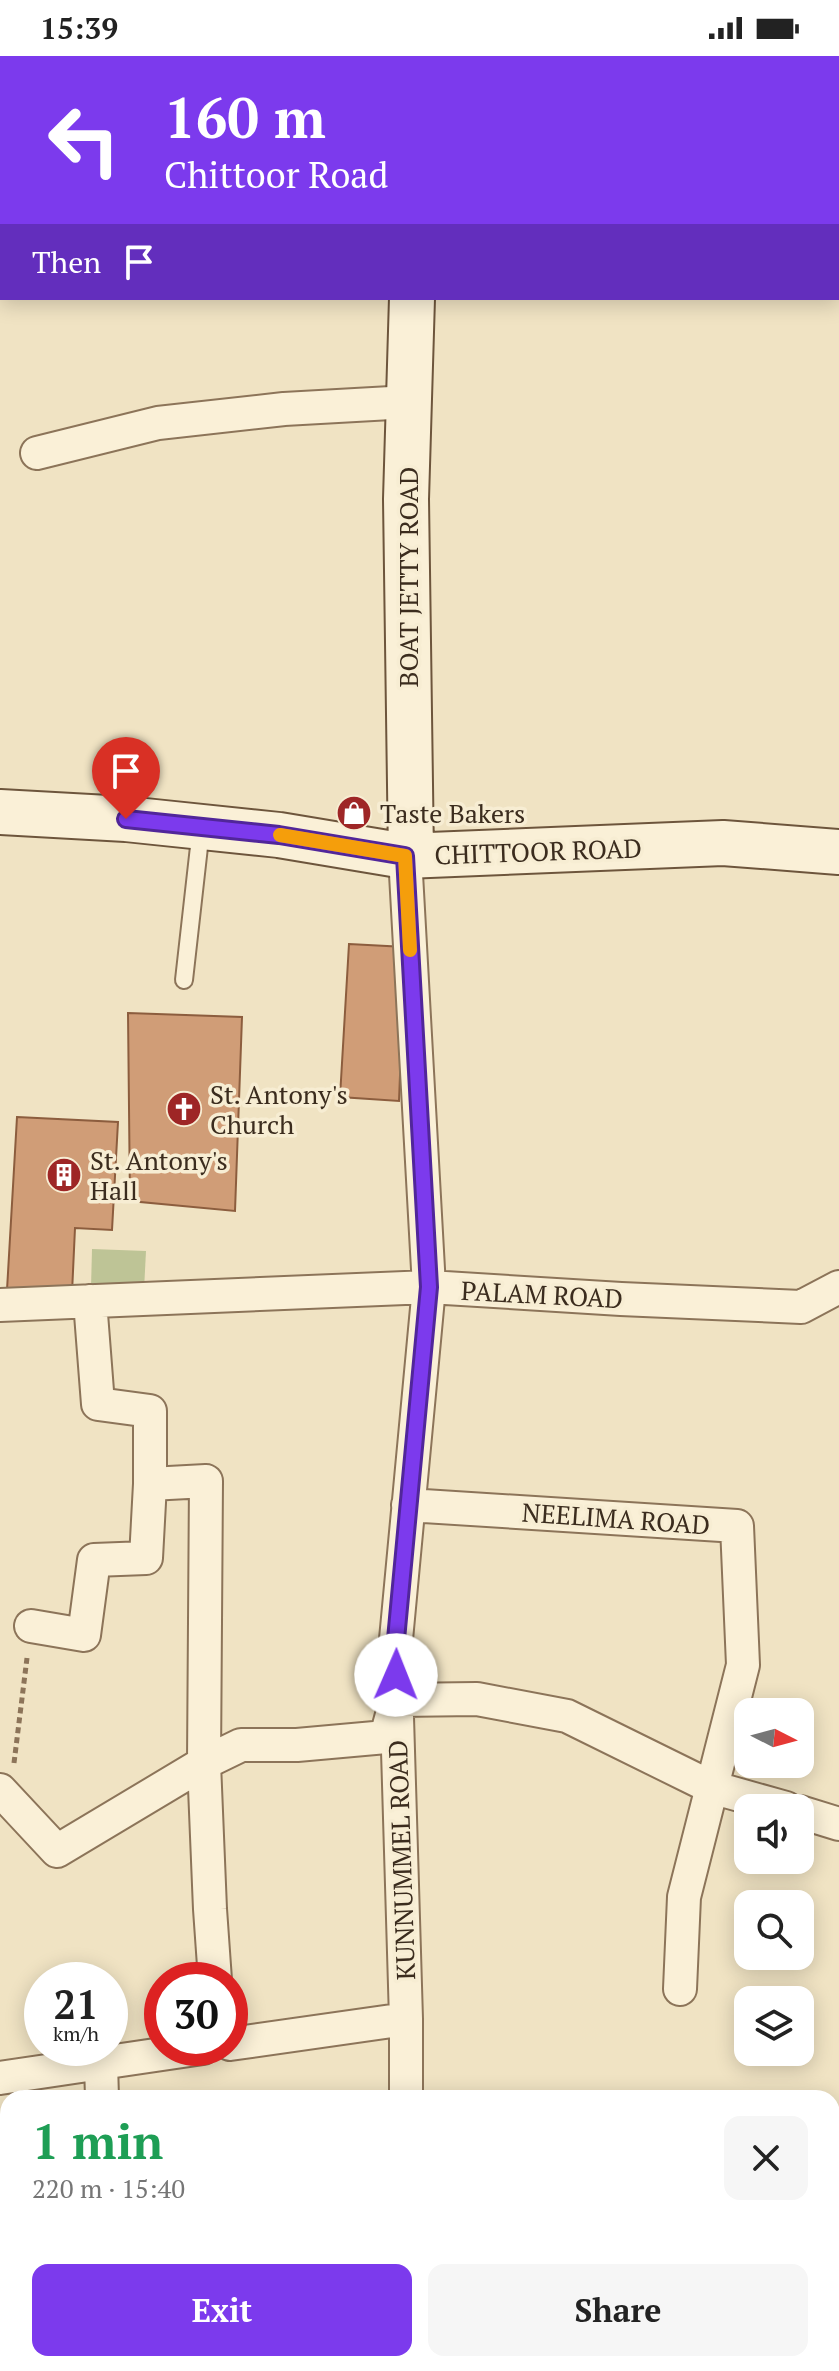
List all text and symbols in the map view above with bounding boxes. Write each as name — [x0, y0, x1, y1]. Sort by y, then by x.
text: 15:39 — [40, 8, 118, 48]
text: 160 m — [164, 80, 326, 154]
icon: left — [32, 88, 136, 192]
text: Chittoor Road — [164, 151, 389, 198]
icon: arrive — [117, 240, 161, 284]
text: Then — [32, 242, 101, 282]
street label: BOAT JETTY ROAD — [391, 467, 425, 687]
pin — [92, 737, 160, 819]
icon: arrive — [104, 749, 148, 793]
shop icon: Taste Bakers — [335, 794, 373, 832]
place label: Taste Bakers — [380, 796, 525, 830]
street label: CHITTOOR ROAD — [434, 830, 642, 872]
place label: St. Antony's Church — [210, 1077, 348, 1141]
church icon: St. Antony's Church — [165, 1090, 203, 1128]
place label: St. Antony's Hall — [90, 1143, 228, 1207]
building icon: St. Antony's Hall — [45, 1156, 83, 1194]
street label: PALAM ROAD — [460, 1273, 624, 1315]
street label: NEELIMA ROAD — [521, 1494, 711, 1542]
position arrow — [354, 1633, 438, 1717]
north arrow — [734, 1698, 814, 1778]
map controls — [734, 1698, 814, 2066]
street label: KUNNUMMEL ROAD — [380, 1739, 422, 1981]
button: sound — [734, 1794, 814, 1874]
button: search — [734, 1890, 814, 1970]
speed limit sign: 30 — [144, 1962, 248, 2066]
text: 21 — [53, 1977, 99, 2030]
button: layers — [734, 1986, 814, 2066]
text: km/h — [53, 2020, 99, 2047]
text: 1 min — [32, 2109, 163, 2173]
button: close — [724, 2116, 808, 2200]
text: 220 m · 15:40 — [32, 2171, 185, 2205]
button: Exit — [32, 2264, 412, 2356]
button: Share — [428, 2264, 808, 2356]

